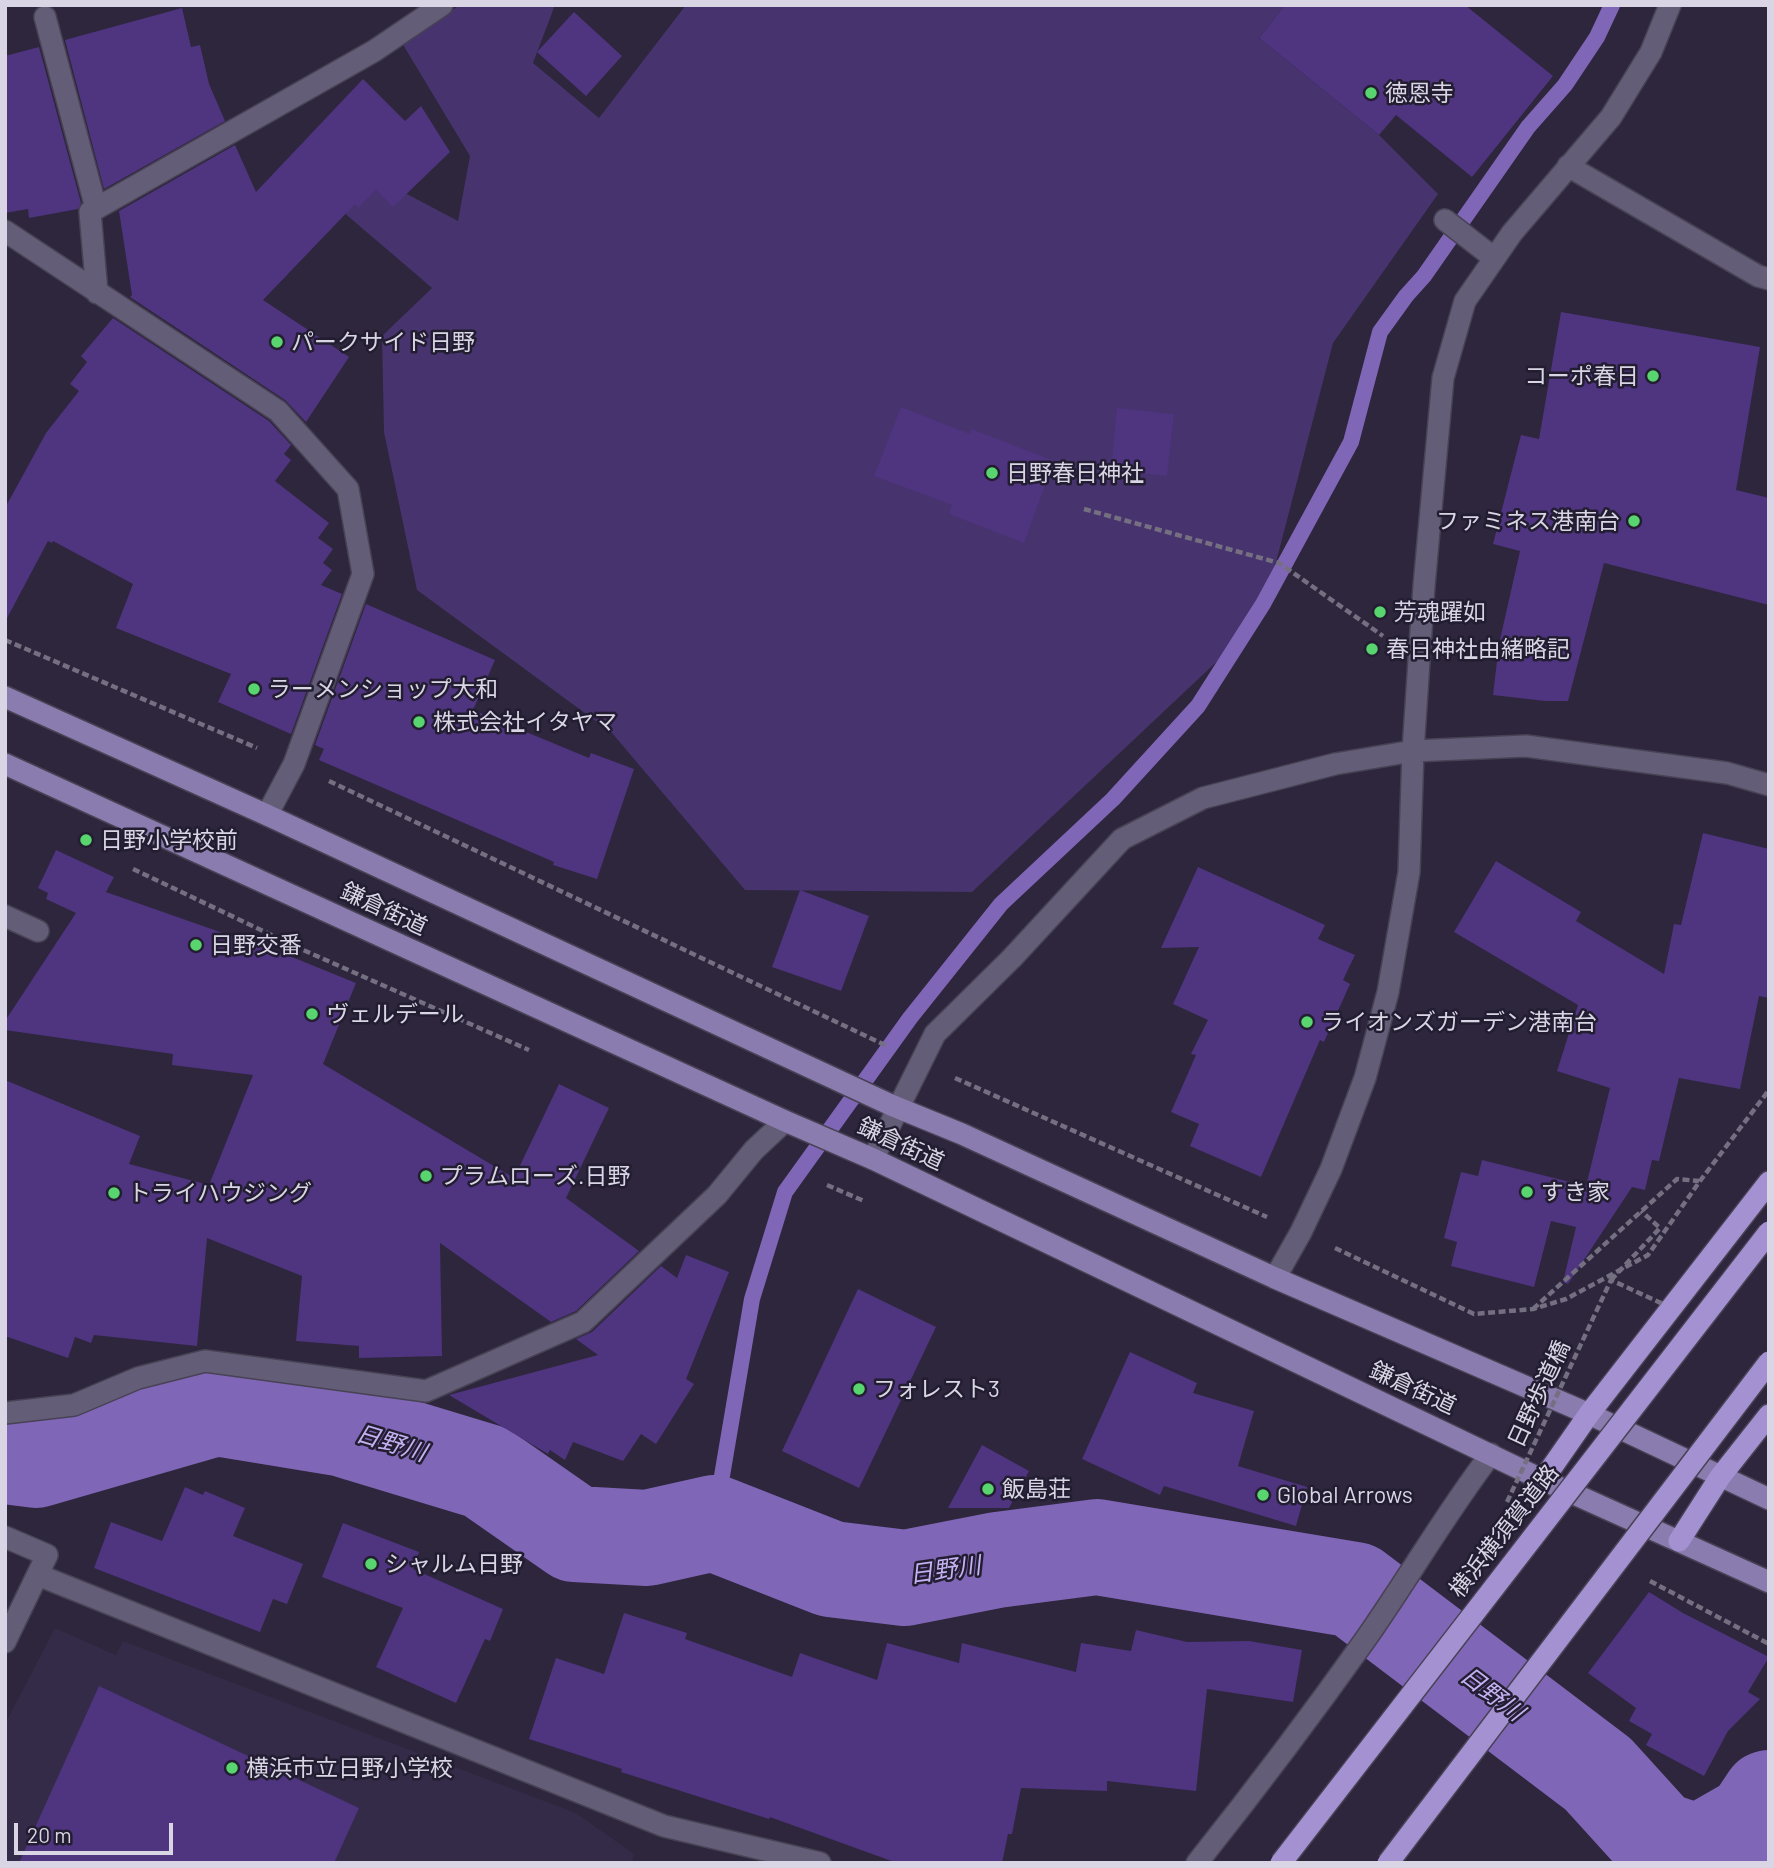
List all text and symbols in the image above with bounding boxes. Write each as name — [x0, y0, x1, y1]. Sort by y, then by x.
place label: 徳恩寺 — [1385, 79, 1454, 107]
marker: 徳恩寺 — [1363, 85, 1379, 101]
place label: パークサイド日野 — [291, 328, 475, 356]
marker: パークサイド日野 — [269, 334, 285, 350]
place label: コーポ春日 — [1524, 362, 1639, 390]
marker: コーポ春日 — [1645, 368, 1661, 384]
place label: 日野春日神社 — [1006, 459, 1144, 487]
marker: 日野春日神社 — [984, 465, 1000, 481]
place label: ファミネス港南台 — [1436, 507, 1620, 535]
marker: ファミネス港南台 — [1626, 513, 1642, 529]
place label: 芳魂躍如 — [1394, 598, 1486, 626]
marker: 芳魂躍如 — [1372, 604, 1388, 620]
place label: 春日神社由緒略記 — [1386, 635, 1570, 663]
marker: 春日神社由緒略記 — [1364, 641, 1380, 657]
place label: ラーメンショップ大和 — [268, 675, 498, 703]
marker: ラーメンショップ大和 — [246, 681, 262, 697]
place label: 株式会社イタヤマ — [433, 708, 617, 736]
marker: 株式会社イタヤマ — [411, 714, 427, 730]
place label: 日野小学校前 — [100, 826, 238, 854]
marker: 日野小学校前 — [78, 832, 94, 848]
street label: 鎌倉街道 — [336, 877, 432, 941]
place label: 日野交番 — [210, 931, 302, 959]
marker: 日野交番 — [188, 937, 204, 953]
place label: ヴェルデール — [326, 1000, 464, 1028]
marker: ヴェルデール — [304, 1006, 320, 1022]
place label: ライオンズガーデン港南台 — [1321, 1008, 1597, 1036]
marker: ライオンズガーデン港南台 — [1299, 1014, 1315, 1030]
street label: 鎌倉街道 — [853, 1112, 949, 1176]
place label: プラムローズ.日野 — [440, 1162, 630, 1190]
marker: プラムローズ.日野 — [418, 1168, 434, 1184]
place label: すき家 — [1541, 1178, 1610, 1206]
place label: トライハウジング — [128, 1179, 312, 1207]
marker: すき家 — [1519, 1184, 1535, 1200]
marker: トライハウジング — [106, 1185, 122, 1201]
street label: 日野歩道橋 — [1502, 1336, 1576, 1452]
street label: 鎌倉街道 — [1365, 1356, 1461, 1420]
place label: フォレスト3 — [873, 1375, 1000, 1403]
marker: フォレスト3 — [851, 1381, 867, 1397]
water label: 日野川 — [352, 1419, 430, 1467]
street label: 横浜横須賀道路 — [1444, 1459, 1564, 1603]
place label: 飯島荘 — [1002, 1475, 1071, 1503]
marker: 飯島荘 — [980, 1481, 996, 1497]
place label: Global Arrows — [1277, 1481, 1413, 1509]
marker: Global Arrows — [1255, 1487, 1271, 1503]
place label: シャルム日野 — [385, 1550, 523, 1578]
water label: 日野川 — [907, 1551, 983, 1589]
marker: シャルム日野 — [363, 1556, 379, 1572]
water label: 日野川 — [1455, 1661, 1529, 1727]
place label: 横浜市立日野小学校 — [246, 1754, 453, 1782]
marker: 横浜市立日野小学校 — [224, 1760, 240, 1776]
scale bar — [18, 1808, 177, 1852]
text: 20 m — [27, 1822, 72, 1847]

